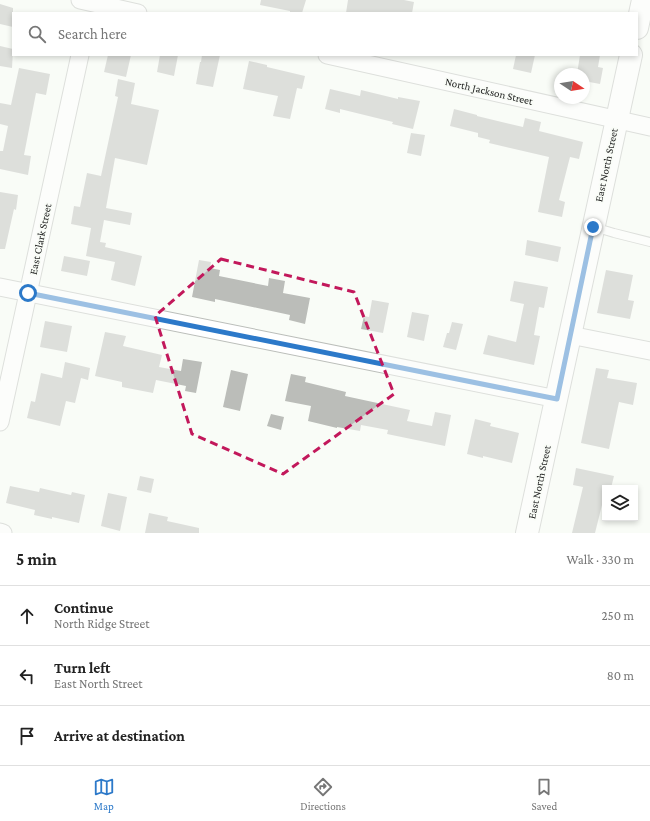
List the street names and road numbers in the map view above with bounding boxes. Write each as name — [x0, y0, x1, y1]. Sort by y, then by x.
street label: North Jackson Street — [444, 75, 534, 108]
street label: East North Street — [592, 127, 620, 203]
street label: East Clark Street — [27, 202, 53, 276]
street label: East North Street — [525, 444, 553, 520]

